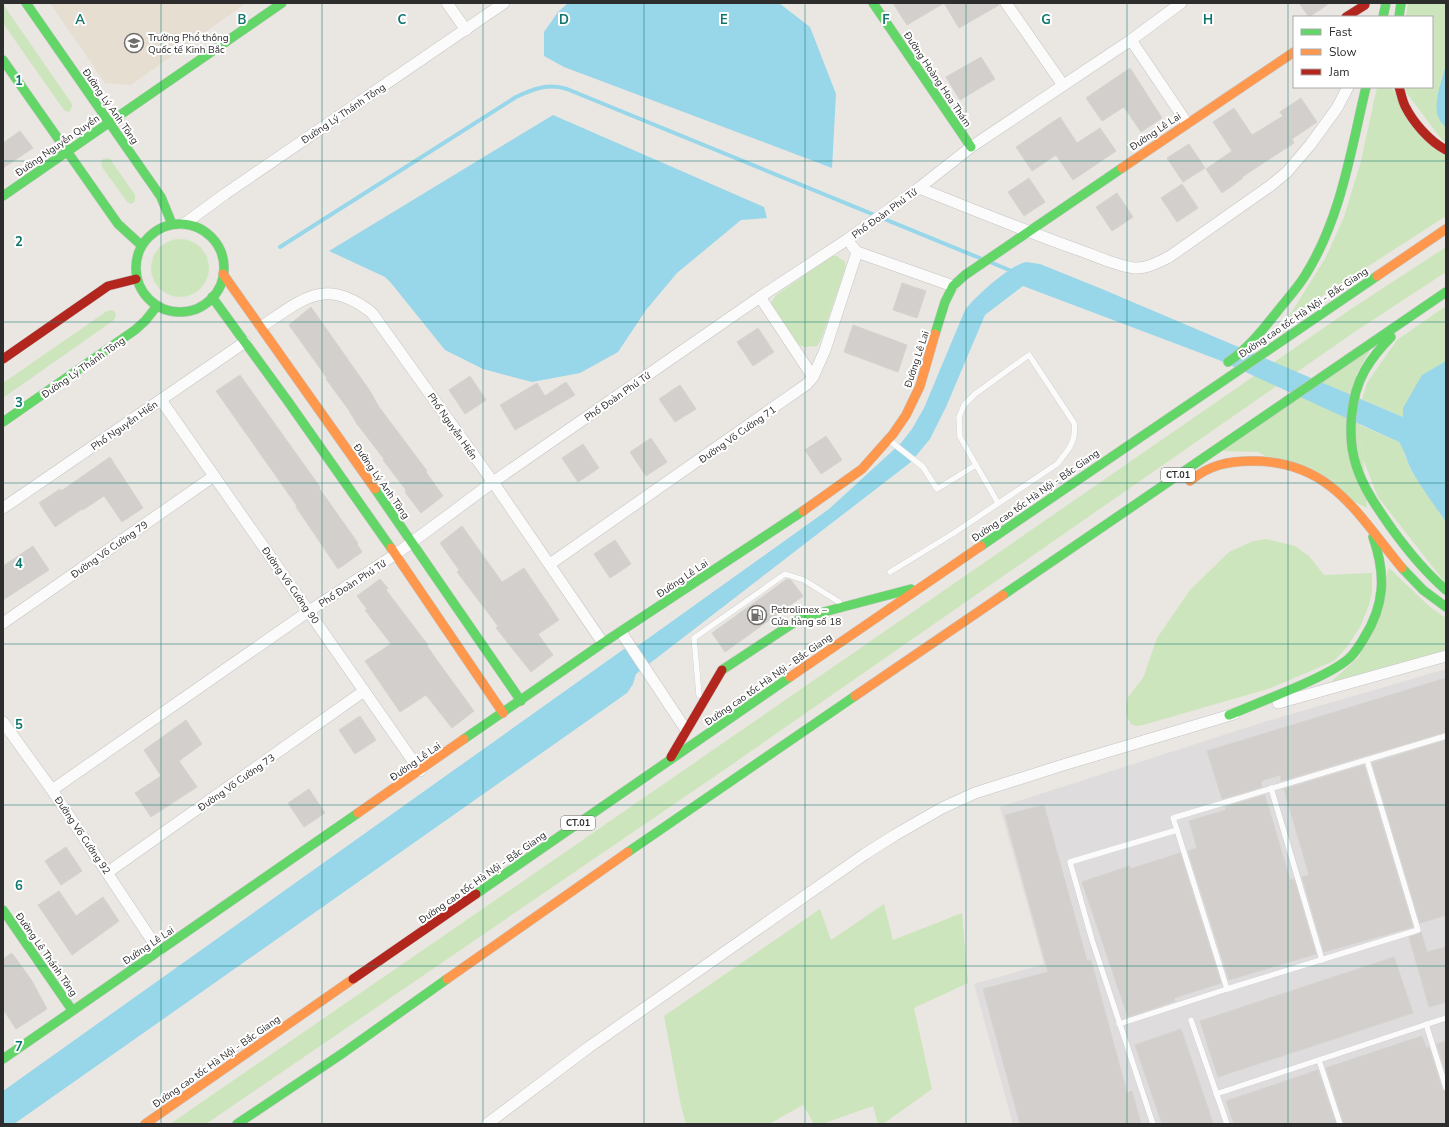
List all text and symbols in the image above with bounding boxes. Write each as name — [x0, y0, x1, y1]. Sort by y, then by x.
text: A — [75, 11, 85, 29]
text: B — [238, 11, 247, 29]
text: C — [398, 11, 407, 29]
text: D — [559, 11, 569, 29]
text: E — [720, 11, 728, 29]
text: F — [882, 11, 890, 29]
text: G — [1041, 11, 1051, 29]
text: H — [1203, 11, 1213, 29]
legend — [1293, 16, 1433, 88]
text: Fast — [1329, 24, 1352, 40]
street label: Đường Hoàng Hoa Thám — [900, 28, 974, 130]
place label: Trường Phổ thông Quốc tế Kinh Bắc — [148, 31, 229, 57]
school or university icon: Trường Phổ thông Quốc tế Kinh Bắc — [123, 32, 145, 54]
text: Slow — [1329, 44, 1357, 60]
text: Jam — [1328, 64, 1350, 80]
street label: Đường Lý Anh Tông — [78, 65, 142, 147]
text: 1 — [15, 72, 23, 90]
street label: Đường Lý Thánh Tông — [298, 80, 389, 148]
street label: Đường Lê Lai — [1126, 110, 1184, 155]
street label: Đường Nguyễn Quyền — [12, 112, 102, 181]
street label: Phố Đoàn Phú Tứ — [849, 184, 921, 242]
text: 2 — [15, 233, 23, 251]
street label: Đường cao tốc Hà Nội - Bắc Giang — [1235, 264, 1371, 362]
street label: Đường Lê Lai — [901, 329, 933, 390]
street label: Đường Lý Thánh Tông — [38, 334, 128, 402]
street label: Phố Đoàn Phú Tứ — [582, 368, 655, 425]
street label: Phố Nguyễn Hiền — [424, 390, 480, 463]
text: 3 — [15, 394, 23, 412]
street label: Phố Nguyễn Hiền — [88, 398, 161, 454]
street label: Đường Võ Cường 71 — [695, 403, 779, 467]
street label: Đường Lý Anh Tông — [349, 440, 413, 522]
street label: Đường cao tốc Hà Nội - Bắc Giang — [968, 446, 1102, 546]
road number: CT.01 — [1161, 468, 1195, 482]
street label: Đường Võ Cường 79 — [67, 518, 151, 582]
street label: Đường Võ Cường 90 — [258, 543, 322, 627]
text: 4 — [15, 555, 23, 573]
street label: Phố Đoàn Phú Tứ — [316, 556, 390, 611]
street label: Đường Lê Lai — [653, 557, 711, 602]
place label: Petrolimex – Cửa hàng số 18 — [771, 603, 841, 629]
fuel station icon: Petrolimex – Cửa hàng số 18 — [746, 604, 768, 626]
street label: Đường cao tốc Hà Nội - Bắc Giang — [701, 630, 835, 730]
text: 5 — [15, 716, 23, 734]
street label: Đường Lê Lai — [387, 739, 444, 785]
street label: Đường Võ Cường 73 — [194, 751, 278, 815]
street label: Đường Võ Cường 92 — [50, 793, 113, 877]
road number: CT.01 — [561, 816, 595, 830]
street label: Đường cao tốc Hà Nội - Bắc Giang — [415, 828, 549, 928]
text: 6 — [15, 877, 23, 895]
street label: Đường Lê Thánh Tông — [11, 909, 80, 999]
street label: Đường Lê Lai — [119, 924, 177, 969]
street label: Đường cao tốc Hà Nội - Bắc Giang — [149, 1012, 283, 1112]
text: 7 — [15, 1038, 23, 1056]

